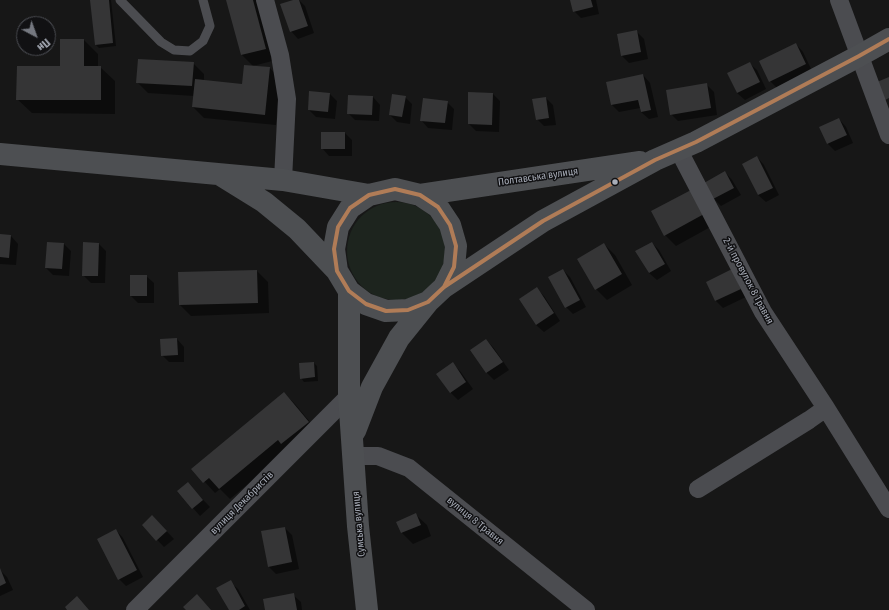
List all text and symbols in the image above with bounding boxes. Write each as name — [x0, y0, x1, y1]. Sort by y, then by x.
north arrow — [16, 16, 56, 56]
text: Пн — [35, 36, 53, 54]
street label: Полтавська вулиця — [497, 165, 579, 189]
unlabelled marker — [610, 177, 620, 187]
street label: 2-й провулок 8 Травня — [720, 236, 776, 326]
street label: вулиця Декабристів — [208, 469, 276, 537]
street label: Сумська вулиця — [350, 491, 368, 557]
street label: вулиця 8 Травня — [444, 494, 506, 548]

